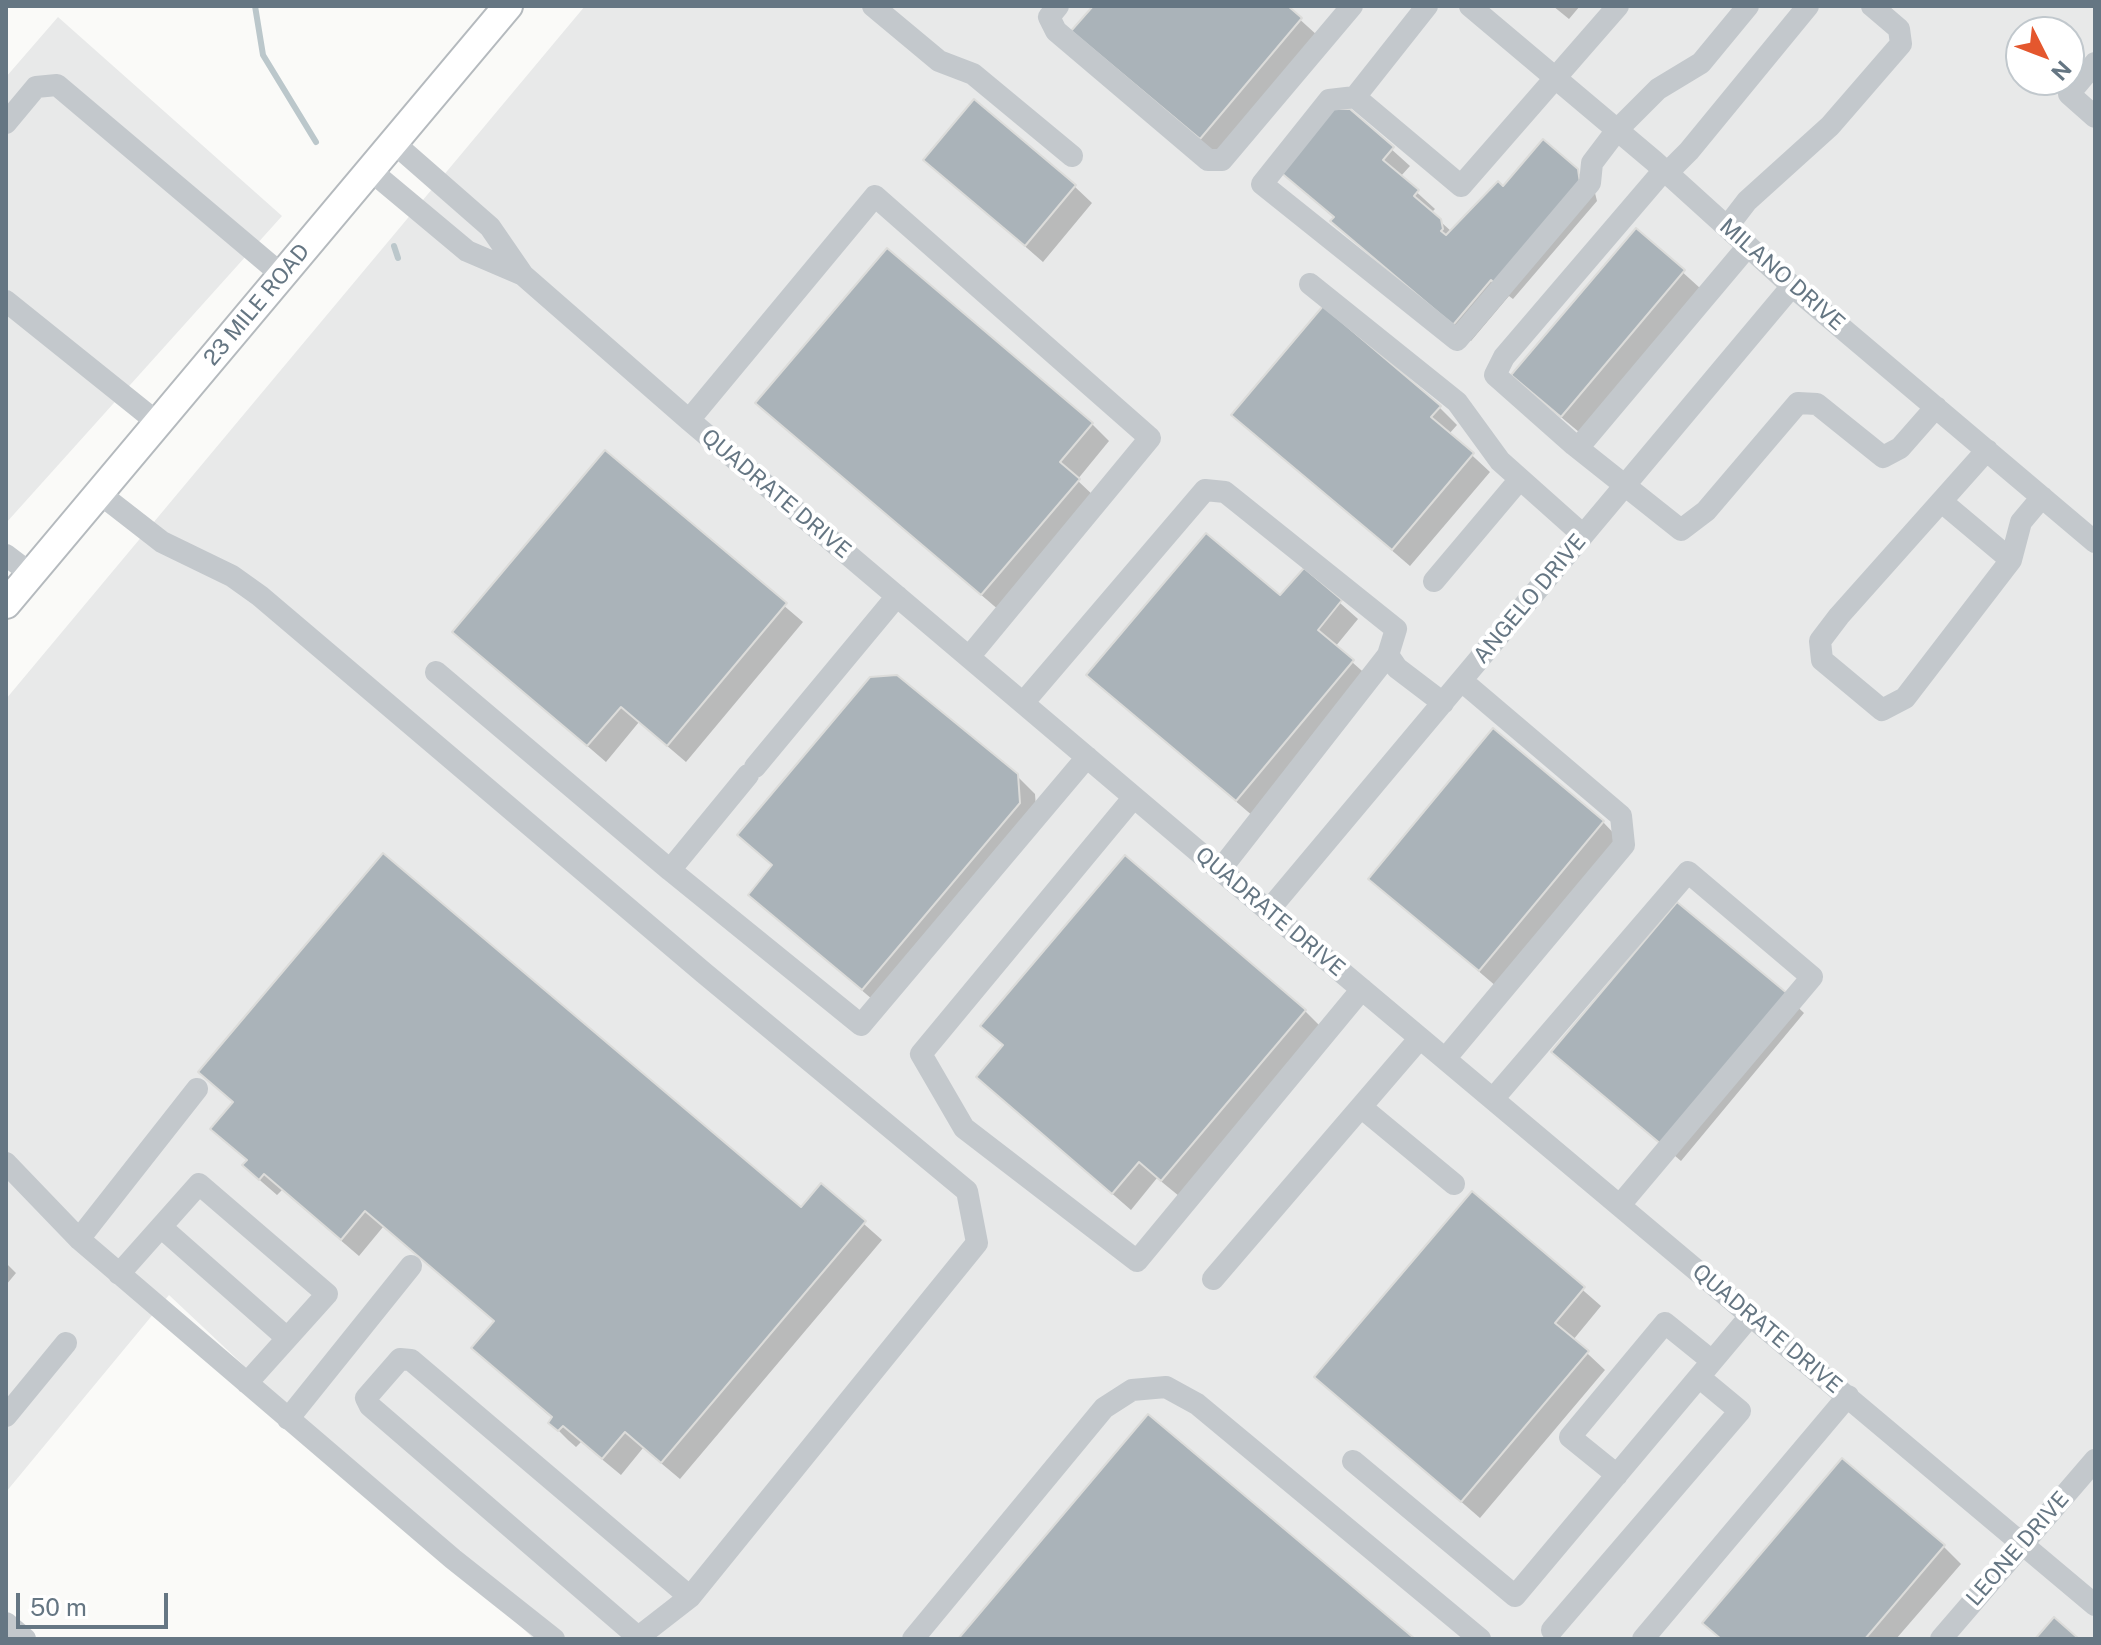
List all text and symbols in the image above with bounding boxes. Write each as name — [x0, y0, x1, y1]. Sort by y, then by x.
north arrow — [2005, 16, 2085, 96]
text: N — [2046, 56, 2077, 86]
street label: MILANO DRIVE — [1714, 213, 1850, 337]
street label: 23 MILE ROAD — [198, 239, 316, 371]
street label: QUADRATE DRIVE — [696, 424, 856, 564]
street label: ANGELO DRIVE — [1468, 529, 1592, 669]
street label: QUADRATE DRIVE — [1190, 842, 1350, 982]
street label: QUADRATE DRIVE — [1687, 1259, 1847, 1399]
street label: LEONE DRIVE — [1961, 1486, 2075, 1612]
scale bar — [20, 1577, 172, 1627]
text: 50 m — [30, 1593, 87, 1621]

